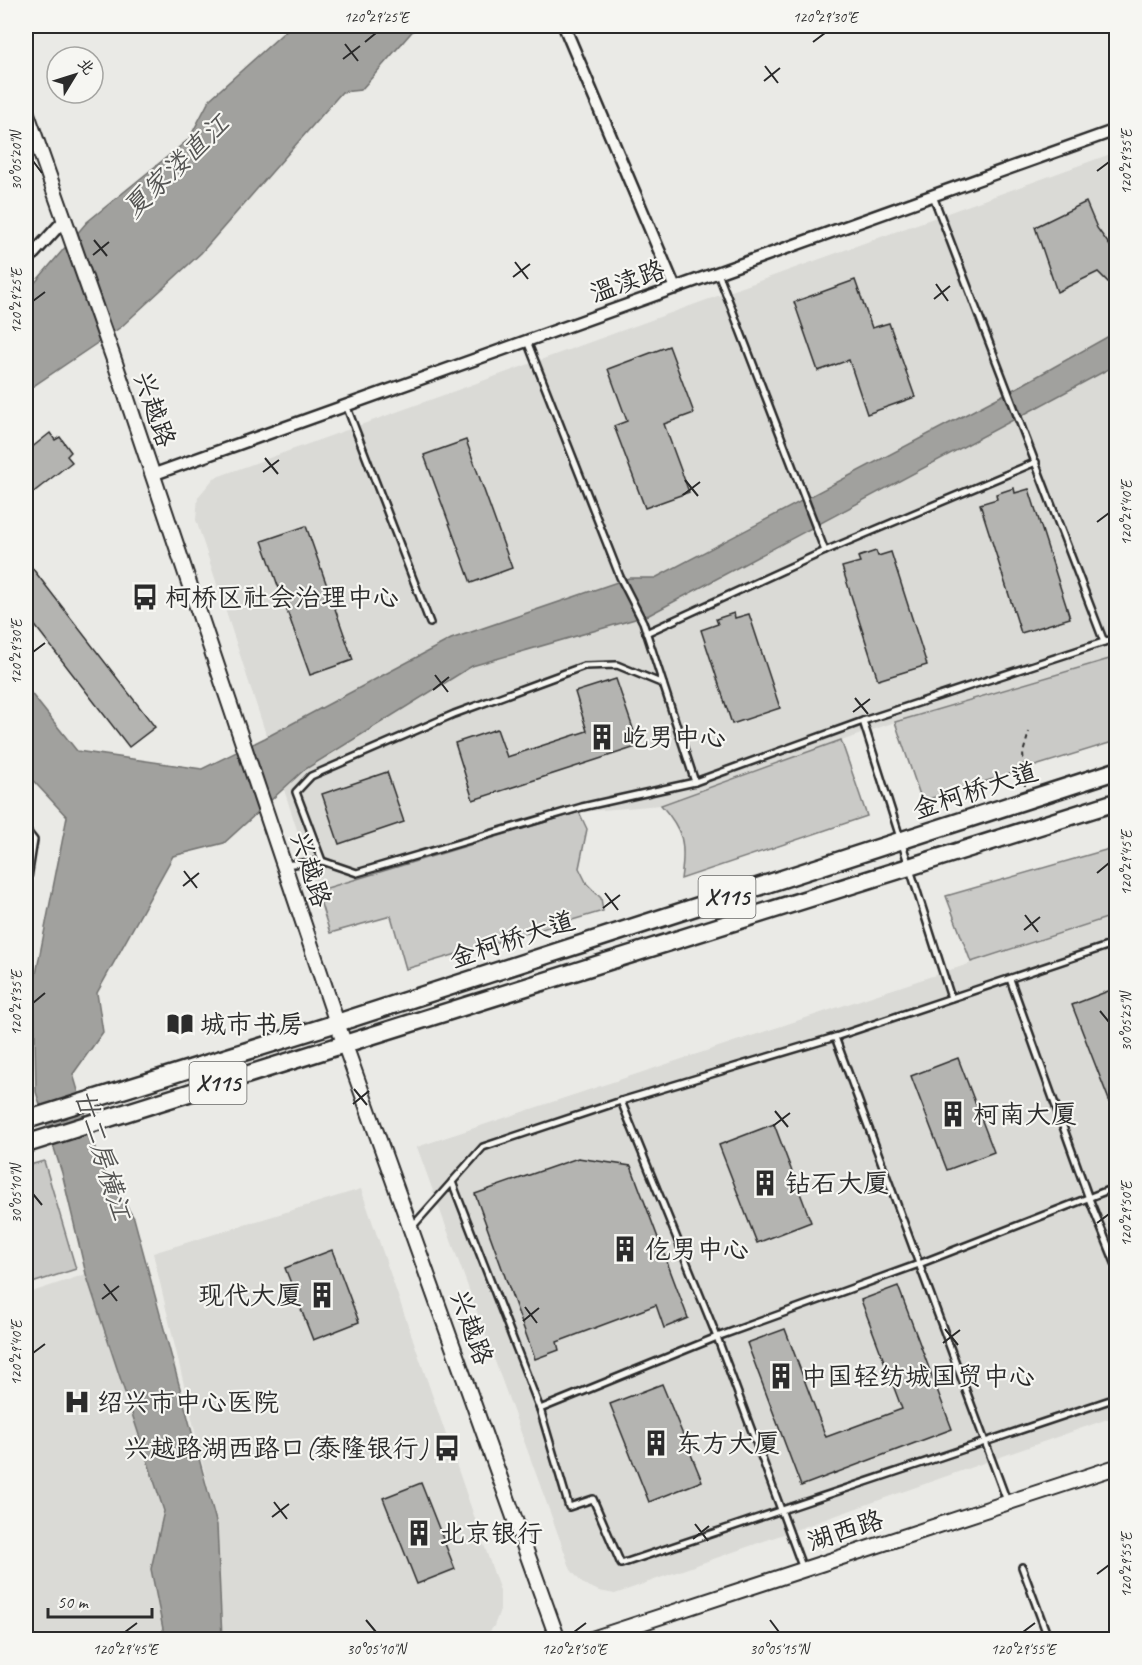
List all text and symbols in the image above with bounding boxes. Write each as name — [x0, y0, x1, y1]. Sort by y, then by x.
text: 120°29'25"E — [344, 8, 410, 27]
text: 120°29'30"E — [793, 8, 859, 27]
north arrow — [45, 45, 105, 105]
text: 北 — [73, 54, 99, 79]
water label: 夏家溇直江 — [116, 106, 237, 225]
text: 30°05'20"N — [7, 128, 26, 191]
text: 120°29'35"E — [1117, 128, 1136, 194]
street label: 温渎路 — [585, 253, 669, 310]
text: 120°29'25"E — [7, 267, 26, 333]
street label: 兴越路 — [126, 367, 183, 451]
text: 120°29'40"E — [1117, 479, 1136, 545]
place label: 柯桥区社会治理中心 — [165, 581, 399, 614]
bus stop icon: 柯桥区社会治理中心 — [130, 582, 160, 612]
text: 120°29'30"E — [7, 618, 26, 684]
place label: 屹男中心 — [622, 721, 726, 754]
building icon: 屹男中心 — [587, 722, 617, 752]
street label: 金柯桥大道 — [908, 755, 1042, 826]
street label: 兴越路 — [283, 827, 338, 911]
text: 120°29'45"E — [1117, 829, 1136, 895]
road number: X115 — [698, 876, 756, 918]
street label: 金柯桥大道 — [445, 904, 579, 975]
text: 120°29'35"E — [7, 969, 26, 1035]
text: 30°05'25"N — [1117, 989, 1136, 1052]
place label: 城市书房 — [200, 1008, 304, 1041]
library icon: 城市书房 — [165, 1009, 195, 1039]
road number: X115 — [190, 1062, 246, 1104]
water label: 廿二房横江 — [67, 1085, 139, 1225]
place label: 柯南大厦 — [973, 1098, 1077, 1131]
building icon: 柯南大厦 — [938, 1099, 968, 1129]
text: 30°05'10"N — [7, 1161, 26, 1224]
place label: 钻石大厦 — [785, 1167, 889, 1200]
building icon: 钻石大厦 — [750, 1168, 780, 1198]
text: 120°29'50"E — [1117, 1180, 1136, 1246]
place label: 仡男中心 — [645, 1233, 749, 1266]
building icon: 仡男中心 — [610, 1234, 640, 1264]
place label: 现代大厦 — [198, 1279, 302, 1312]
building icon: 现代大厦 — [307, 1280, 337, 1310]
street label: 兴越路 — [443, 1285, 500, 1369]
text: 120°29'40"E — [7, 1319, 26, 1385]
place label: 中国轻纺城国贸中心 — [801, 1360, 1035, 1393]
building icon: 中国轻纺城国贸中心 — [766, 1361, 796, 1391]
place label: 绍兴市中心医院 — [97, 1386, 279, 1419]
hospital icon: 绍兴市中心医院 — [62, 1387, 92, 1417]
place label: 东方大厦 — [676, 1427, 780, 1460]
building icon: 东方大厦 — [641, 1428, 671, 1458]
place label: 兴越路湖西路口(泰隆银行) — [124, 1432, 428, 1465]
bus stop icon: 兴越路湖西路口(泰隆银行) — [432, 1433, 462, 1463]
street label: 湖西路 — [803, 1503, 887, 1558]
place label: 北京银行 — [439, 1517, 543, 1550]
building icon: 北京银行 — [404, 1518, 434, 1548]
text: 120°29'55"E — [1117, 1531, 1136, 1597]
scale bar — [48, 1581, 152, 1619]
text: 50 m — [57, 1591, 90, 1613]
text: 120°29'45"E — [93, 1640, 159, 1659]
text: 30°05'10"N — [346, 1640, 409, 1659]
text: 120°29'50"E — [542, 1640, 608, 1659]
text: 30°05'15"N — [749, 1640, 812, 1659]
text: 120°29'55"E — [991, 1640, 1057, 1659]

